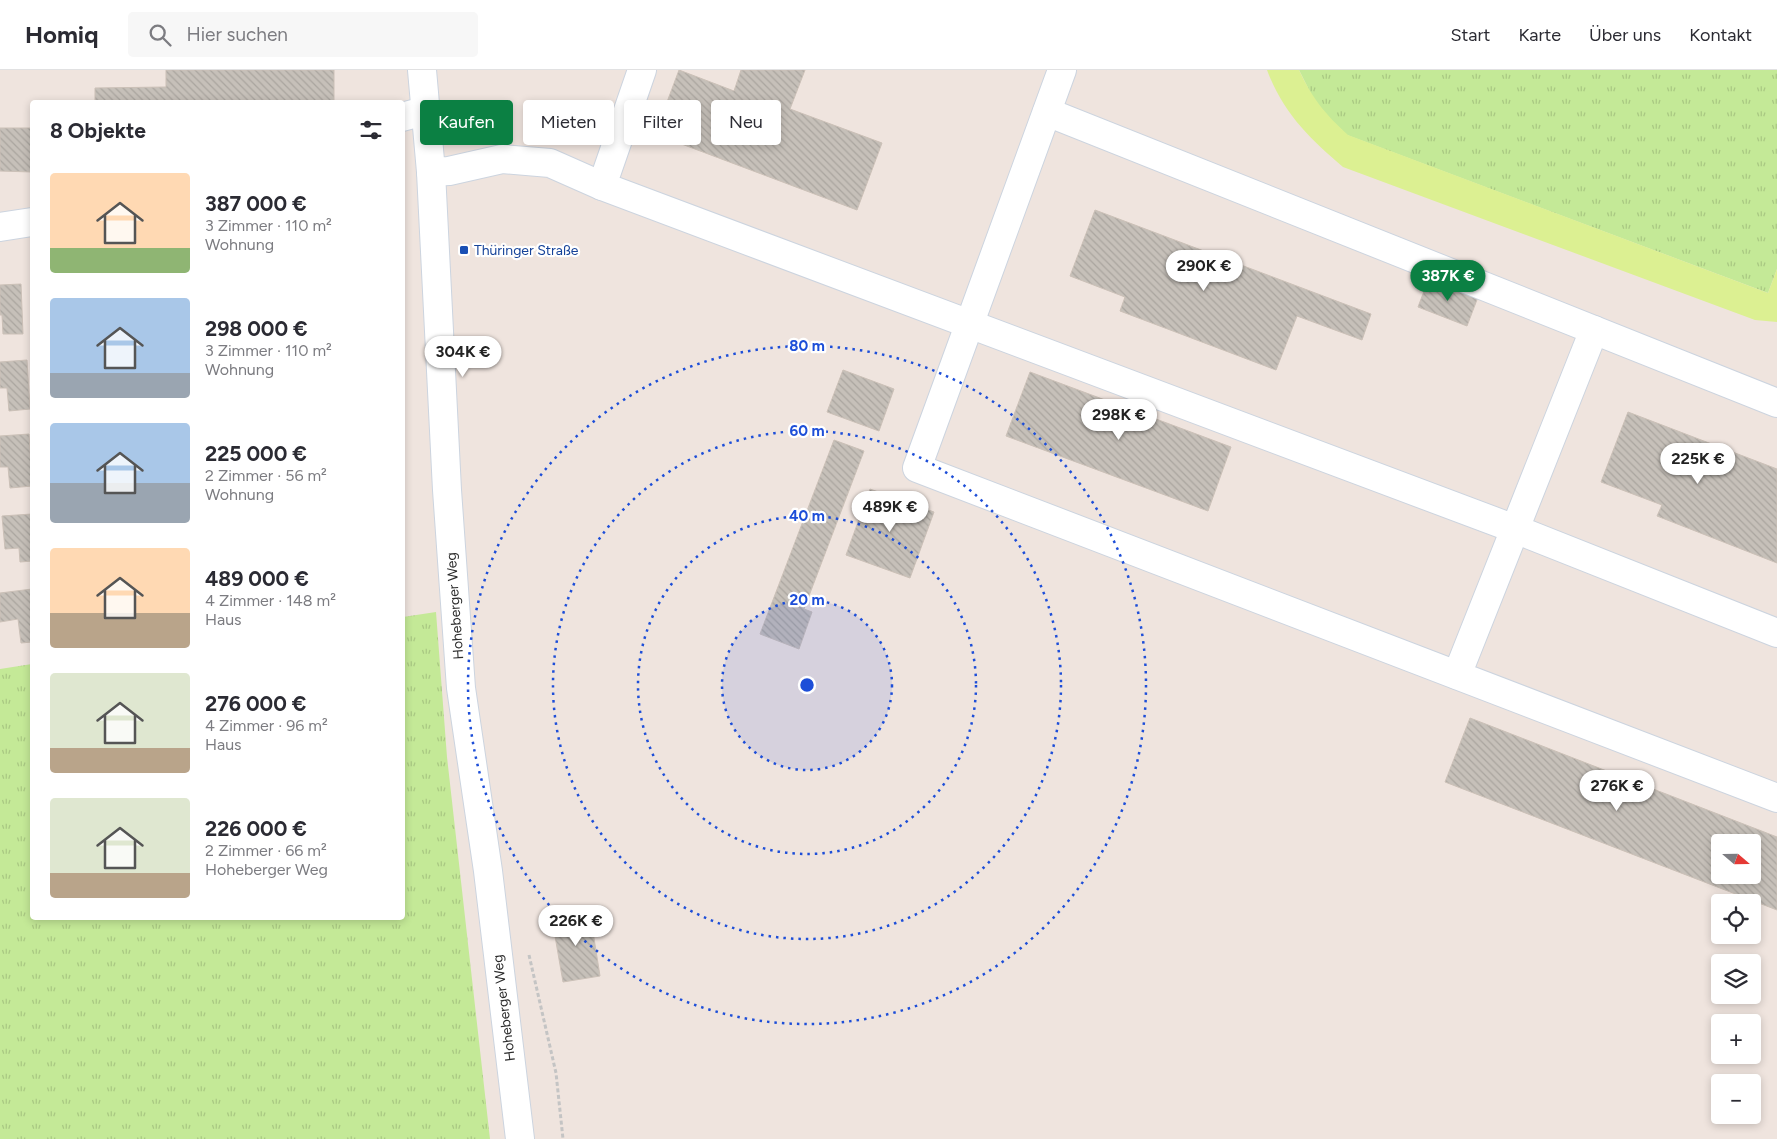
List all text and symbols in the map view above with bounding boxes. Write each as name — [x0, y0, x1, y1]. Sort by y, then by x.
search box — [128, 12, 478, 57]
text: Homiq — [25, 20, 98, 49]
icon: search — [146, 21, 174, 49]
text: Hier suchen — [186, 23, 288, 46]
text: Start — [1451, 24, 1490, 46]
text: Karte — [1518, 24, 1561, 46]
text: Über uns — [1589, 24, 1661, 46]
text: Kontakt — [1689, 24, 1752, 46]
chip: Kaufen — [420, 100, 513, 145]
chip: Mieten — [523, 100, 614, 145]
chip: Filter — [624, 100, 701, 145]
chip: Neu — [711, 100, 781, 145]
icon: filters — [357, 116, 385, 144]
text: 8 Objekte — [50, 118, 146, 143]
text: 387 000 € — [205, 191, 307, 216]
icon: home — [90, 193, 150, 253]
text: 3 Zimmer · 110 m² — [205, 216, 332, 235]
text: Wohnung — [205, 235, 274, 254]
place label: Thüringer Straße — [474, 242, 579, 259]
marker: Thüringer Straße — [458, 244, 470, 256]
pin: 290K € — [1163, 250, 1245, 292]
text: 290K € — [1177, 256, 1231, 275]
pin: 387K € — [1407, 260, 1489, 302]
text: 387K € — [1421, 266, 1475, 285]
text: 298 000 € — [205, 316, 308, 341]
icon: home — [90, 318, 150, 378]
pin: 304K € — [422, 336, 504, 378]
text: 80 m — [789, 337, 825, 355]
text: 3 Zimmer · 110 m² — [205, 341, 332, 360]
text: 304K € — [436, 342, 490, 361]
text: Wohnung — [205, 360, 274, 379]
pin: 298K € — [1078, 398, 1160, 441]
text: 298K € — [1092, 405, 1146, 424]
text: 60 m — [789, 422, 825, 440]
text: 225 000 € — [205, 441, 307, 466]
pin: 225K € — [1657, 442, 1739, 485]
icon: home — [90, 443, 150, 503]
text: 225K € — [1671, 449, 1725, 468]
text: 2 Zimmer · 56 m² — [205, 466, 327, 485]
text: Wohnung — [205, 485, 274, 504]
pin: 489K € — [849, 490, 931, 533]
text: 489K € — [863, 497, 917, 516]
text: 40 m — [789, 507, 825, 525]
street label: Hoheberger Weg — [443, 552, 467, 660]
text: 489 000 € — [205, 566, 309, 591]
icon: home — [90, 568, 150, 628]
text: 4 Zimmer · 148 m² — [205, 591, 336, 610]
text: 20 m — [789, 591, 825, 609]
text: Haus — [205, 610, 242, 629]
centre of rings — [798, 676, 816, 694]
text: 276 000 € — [205, 691, 306, 716]
icon: home — [90, 693, 150, 753]
text: 4 Zimmer · 96 m² — [205, 716, 328, 735]
text: Haus — [205, 735, 242, 754]
pin: 276K € — [1576, 770, 1658, 812]
text: 276K € — [1590, 776, 1644, 795]
text: 226 000 € — [205, 816, 307, 841]
icon: home — [90, 818, 150, 878]
north arrow — [1711, 834, 1761, 884]
map controls — [1711, 834, 1761, 1124]
text: 2 Zimmer · 66 m² — [205, 841, 327, 860]
text: Hoheberger Weg — [205, 860, 328, 879]
button: locate — [1711, 894, 1761, 944]
pin: 226K € — [535, 904, 617, 947]
text: 226K € — [549, 911, 603, 930]
street label: Hoheberger Weg — [489, 954, 519, 1062]
button: layers — [1711, 954, 1761, 1004]
button: + — [1711, 1014, 1761, 1064]
button: − — [1711, 1074, 1761, 1124]

